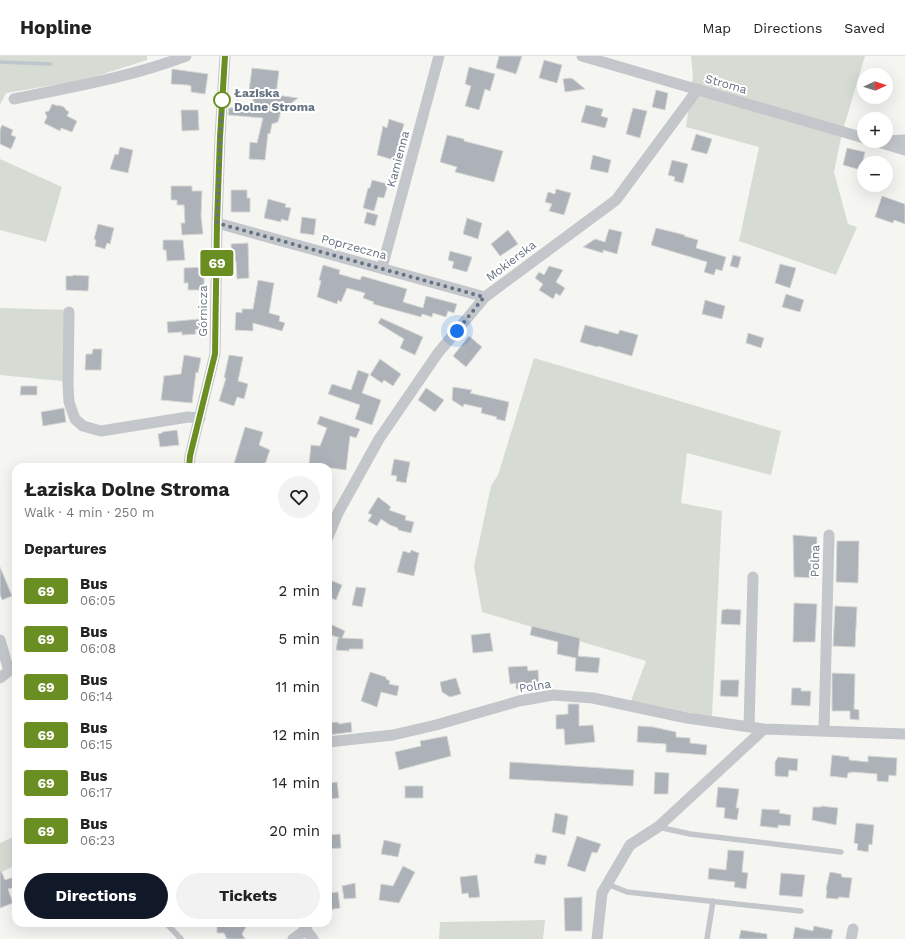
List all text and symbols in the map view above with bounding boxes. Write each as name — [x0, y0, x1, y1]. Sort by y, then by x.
text: Hopline — [20, 16, 92, 39]
text: Map — [703, 20, 731, 36]
text: Directions — [753, 20, 822, 36]
text: Saved — [844, 20, 885, 36]
north arrow — [857, 68, 893, 104]
map controls — [857, 68, 893, 192]
street label: Stroma — [703, 71, 749, 97]
place label: Łaziska Dolne Stroma — [234, 86, 315, 114]
marker: Łaziska Dolne Stroma — [213, 91, 231, 109]
button: + — [857, 112, 893, 148]
street label: Kamienna — [384, 129, 412, 189]
button: − — [857, 156, 893, 192]
street label: Poprzeczna — [320, 232, 389, 263]
street label: Mokierska — [483, 238, 539, 284]
line badge: 69 — [199, 250, 235, 276]
text: 69 — [208, 255, 226, 271]
street label: Górnicza — [196, 285, 210, 337]
your location — [447, 321, 467, 341]
button: heart — [278, 476, 320, 518]
text: Łaziska Dolne Stroma — [24, 478, 229, 501]
text: Walk · 4 min · 250 m — [24, 505, 154, 520]
text: Departures — [24, 540, 107, 558]
street label: Polna — [808, 545, 822, 577]
text: Bus — [80, 575, 108, 593]
text: 2 min — [279, 582, 320, 600]
text: 69 — [37, 583, 55, 599]
text: 06:05 — [80, 593, 116, 608]
text: Bus — [80, 623, 108, 641]
text: 5 min — [279, 630, 320, 648]
text: 69 — [37, 631, 55, 647]
text: 06:08 — [80, 641, 116, 656]
text: Bus — [80, 671, 108, 689]
street label: Polna — [518, 677, 552, 695]
text: 11 min — [276, 678, 320, 696]
text: 69 — [37, 679, 55, 695]
text: 06:14 — [80, 689, 113, 704]
text: Bus — [80, 719, 108, 737]
text: 12 min — [273, 726, 320, 744]
text: 69 — [37, 727, 55, 743]
text: 06:15 — [80, 737, 112, 752]
text: Bus — [80, 767, 108, 785]
text: 14 min — [272, 774, 320, 792]
text: 69 — [37, 775, 55, 791]
text: 06:17 — [80, 785, 112, 800]
text: Bus — [80, 815, 108, 833]
text: 20 min — [269, 822, 320, 840]
text: 69 — [37, 823, 55, 839]
text: 06:23 — [80, 833, 115, 848]
button: Directions — [24, 873, 168, 919]
button: Tickets — [176, 873, 320, 919]

